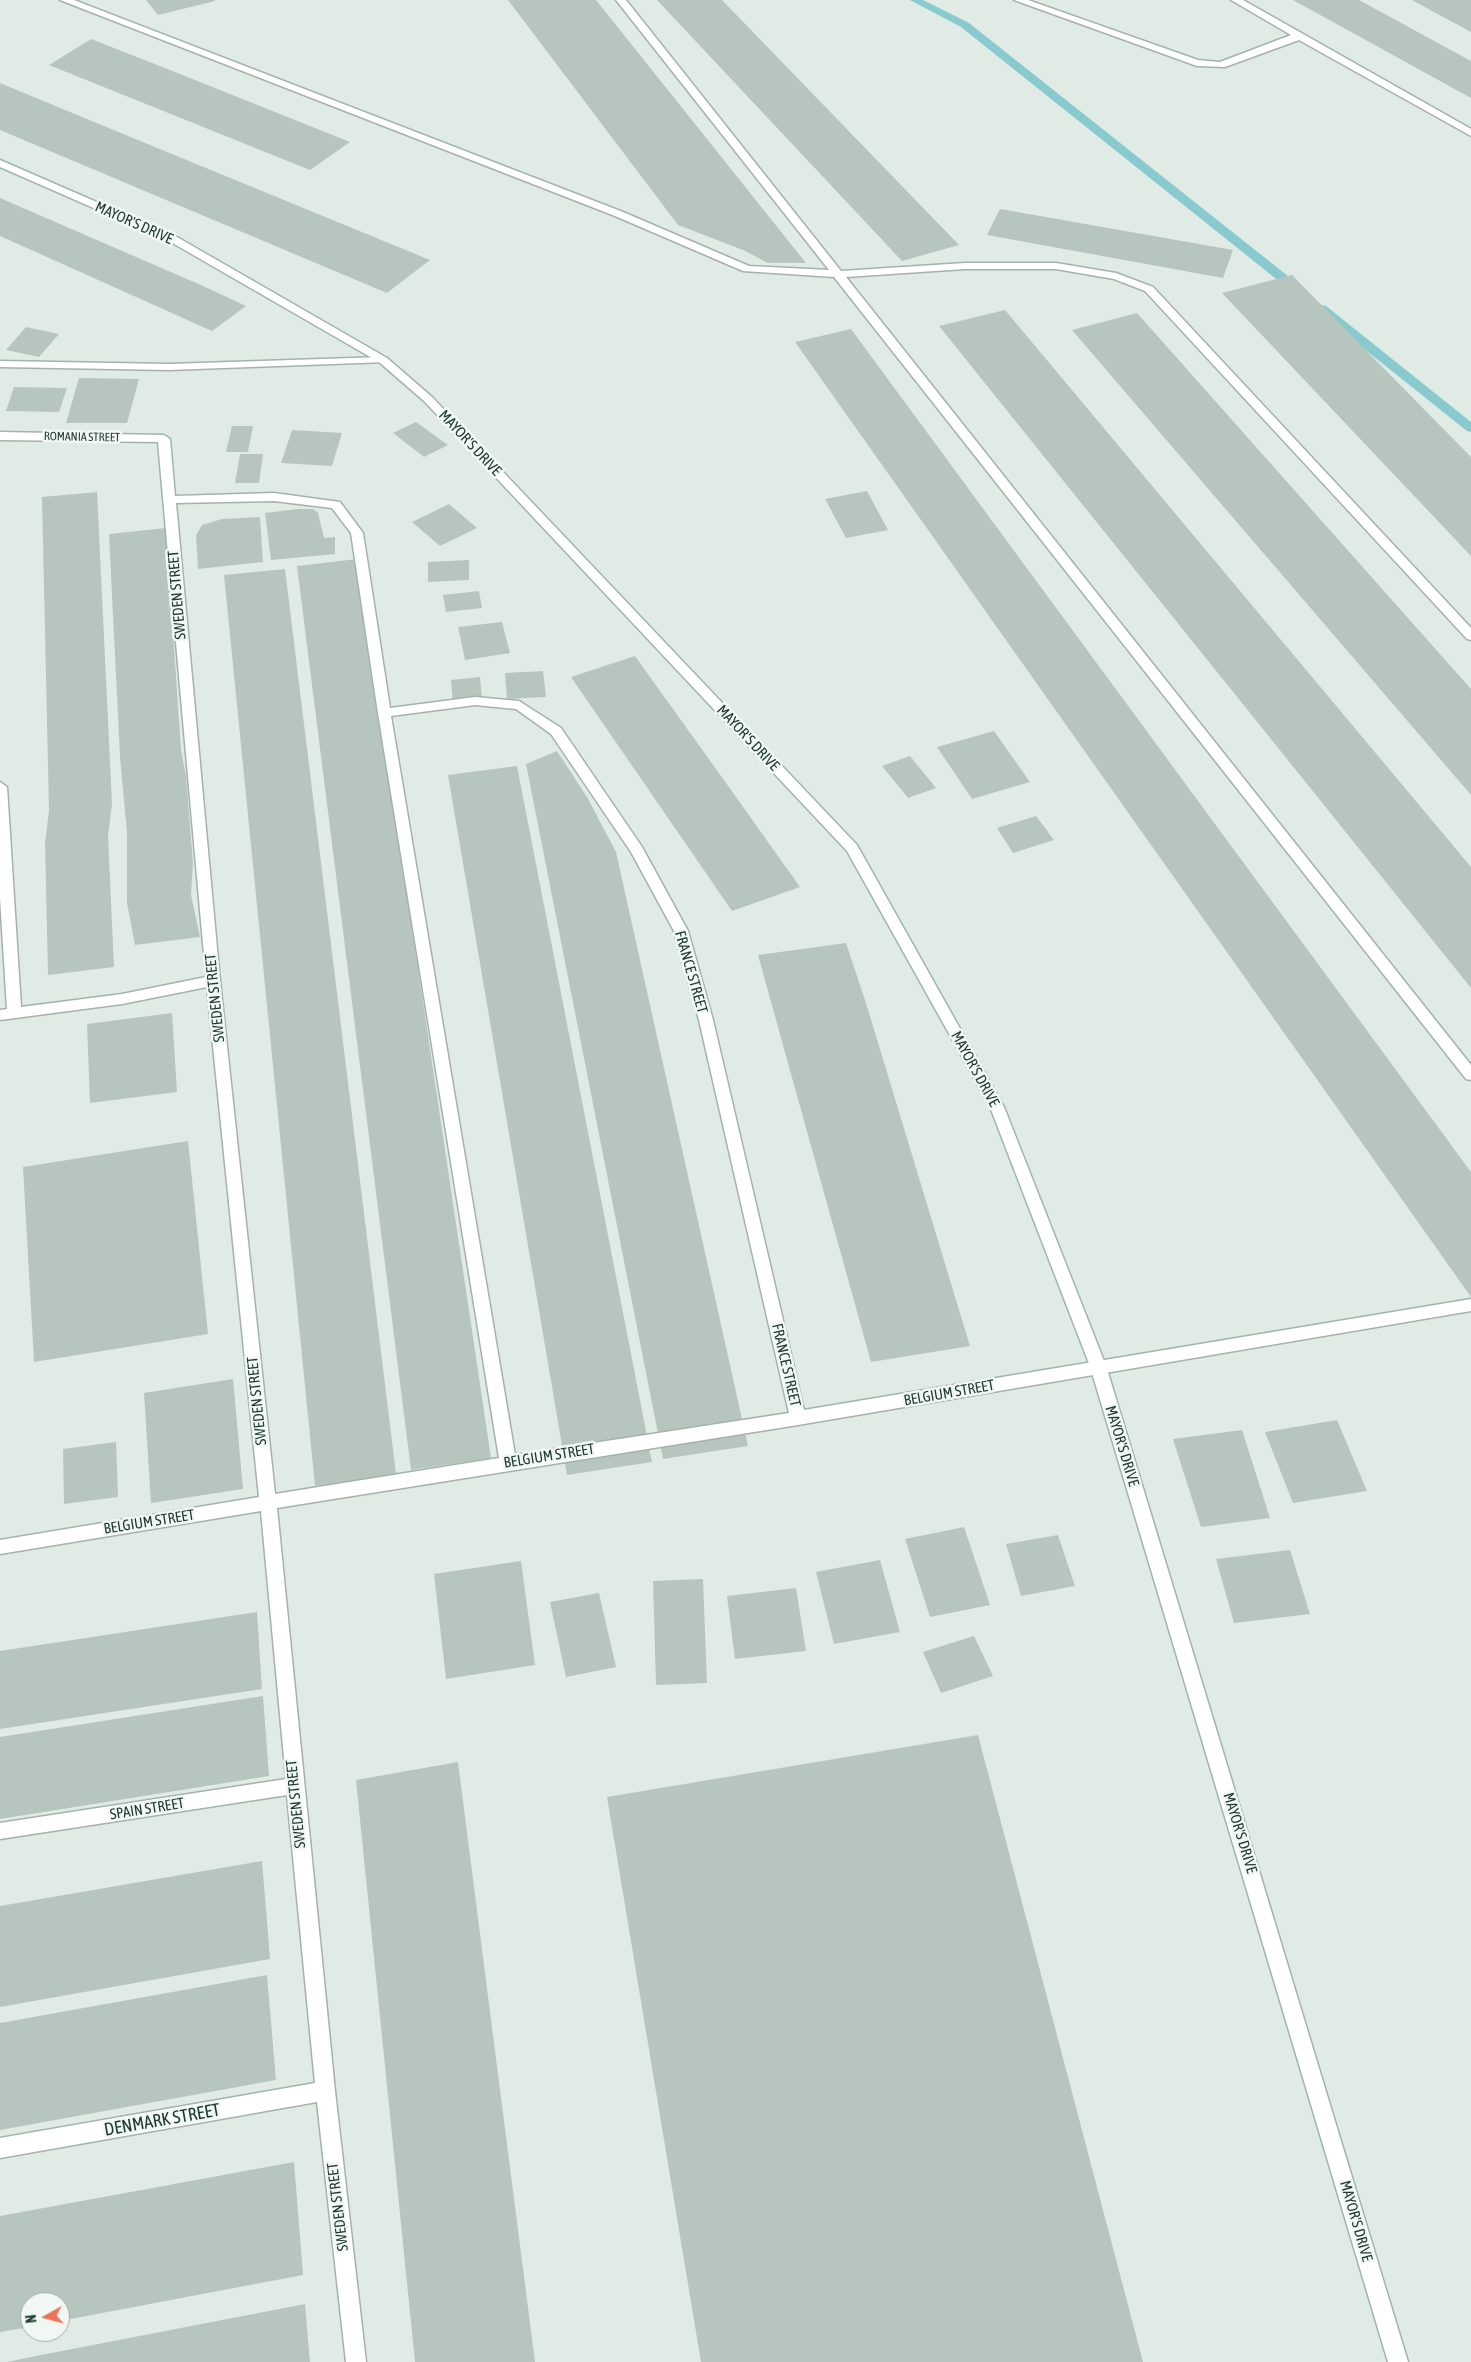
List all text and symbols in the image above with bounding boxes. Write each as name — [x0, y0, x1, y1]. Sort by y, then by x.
street label: MAYOR'S DRIVE — [92, 198, 176, 248]
street label: MAYOR'S DRIVE — [435, 406, 505, 480]
street label: ROMANIA STREET — [44, 429, 120, 445]
street label: SWEDEN STREET — [164, 550, 190, 640]
street label: MAYOR'S DRIVE — [713, 701, 783, 775]
street label: FRANCE STREET — [671, 929, 711, 1015]
street label: SWEDEN STREET — [201, 953, 229, 1043]
street label: MAYOR'S DRIVE — [947, 1028, 1003, 1110]
street label: FRANCE STREET — [768, 1322, 804, 1408]
street label: SWEDEN STREET — [243, 1356, 271, 1446]
street label: BELGIUM STREET — [902, 1376, 996, 1410]
street label: MAYOR'S DRIVE — [1101, 1403, 1143, 1489]
street label: BELGIUM STREET — [502, 1440, 596, 1472]
street label: BELGIUM STREET — [102, 1506, 196, 1538]
street label: SWEDEN STREET — [282, 1759, 310, 1849]
street label: MAYOR'S DRIVE — [1219, 1790, 1261, 1876]
street label: SPAIN STREET — [109, 1794, 185, 1824]
street label: DENMARK STREET — [102, 2099, 222, 2141]
street label: SWEDEN STREET — [324, 2162, 352, 2252]
street label: MAYOR'S DRIVE — [1336, 2178, 1376, 2264]
north arrow — [20, 2292, 70, 2342]
text: N — [23, 2314, 40, 2324]

